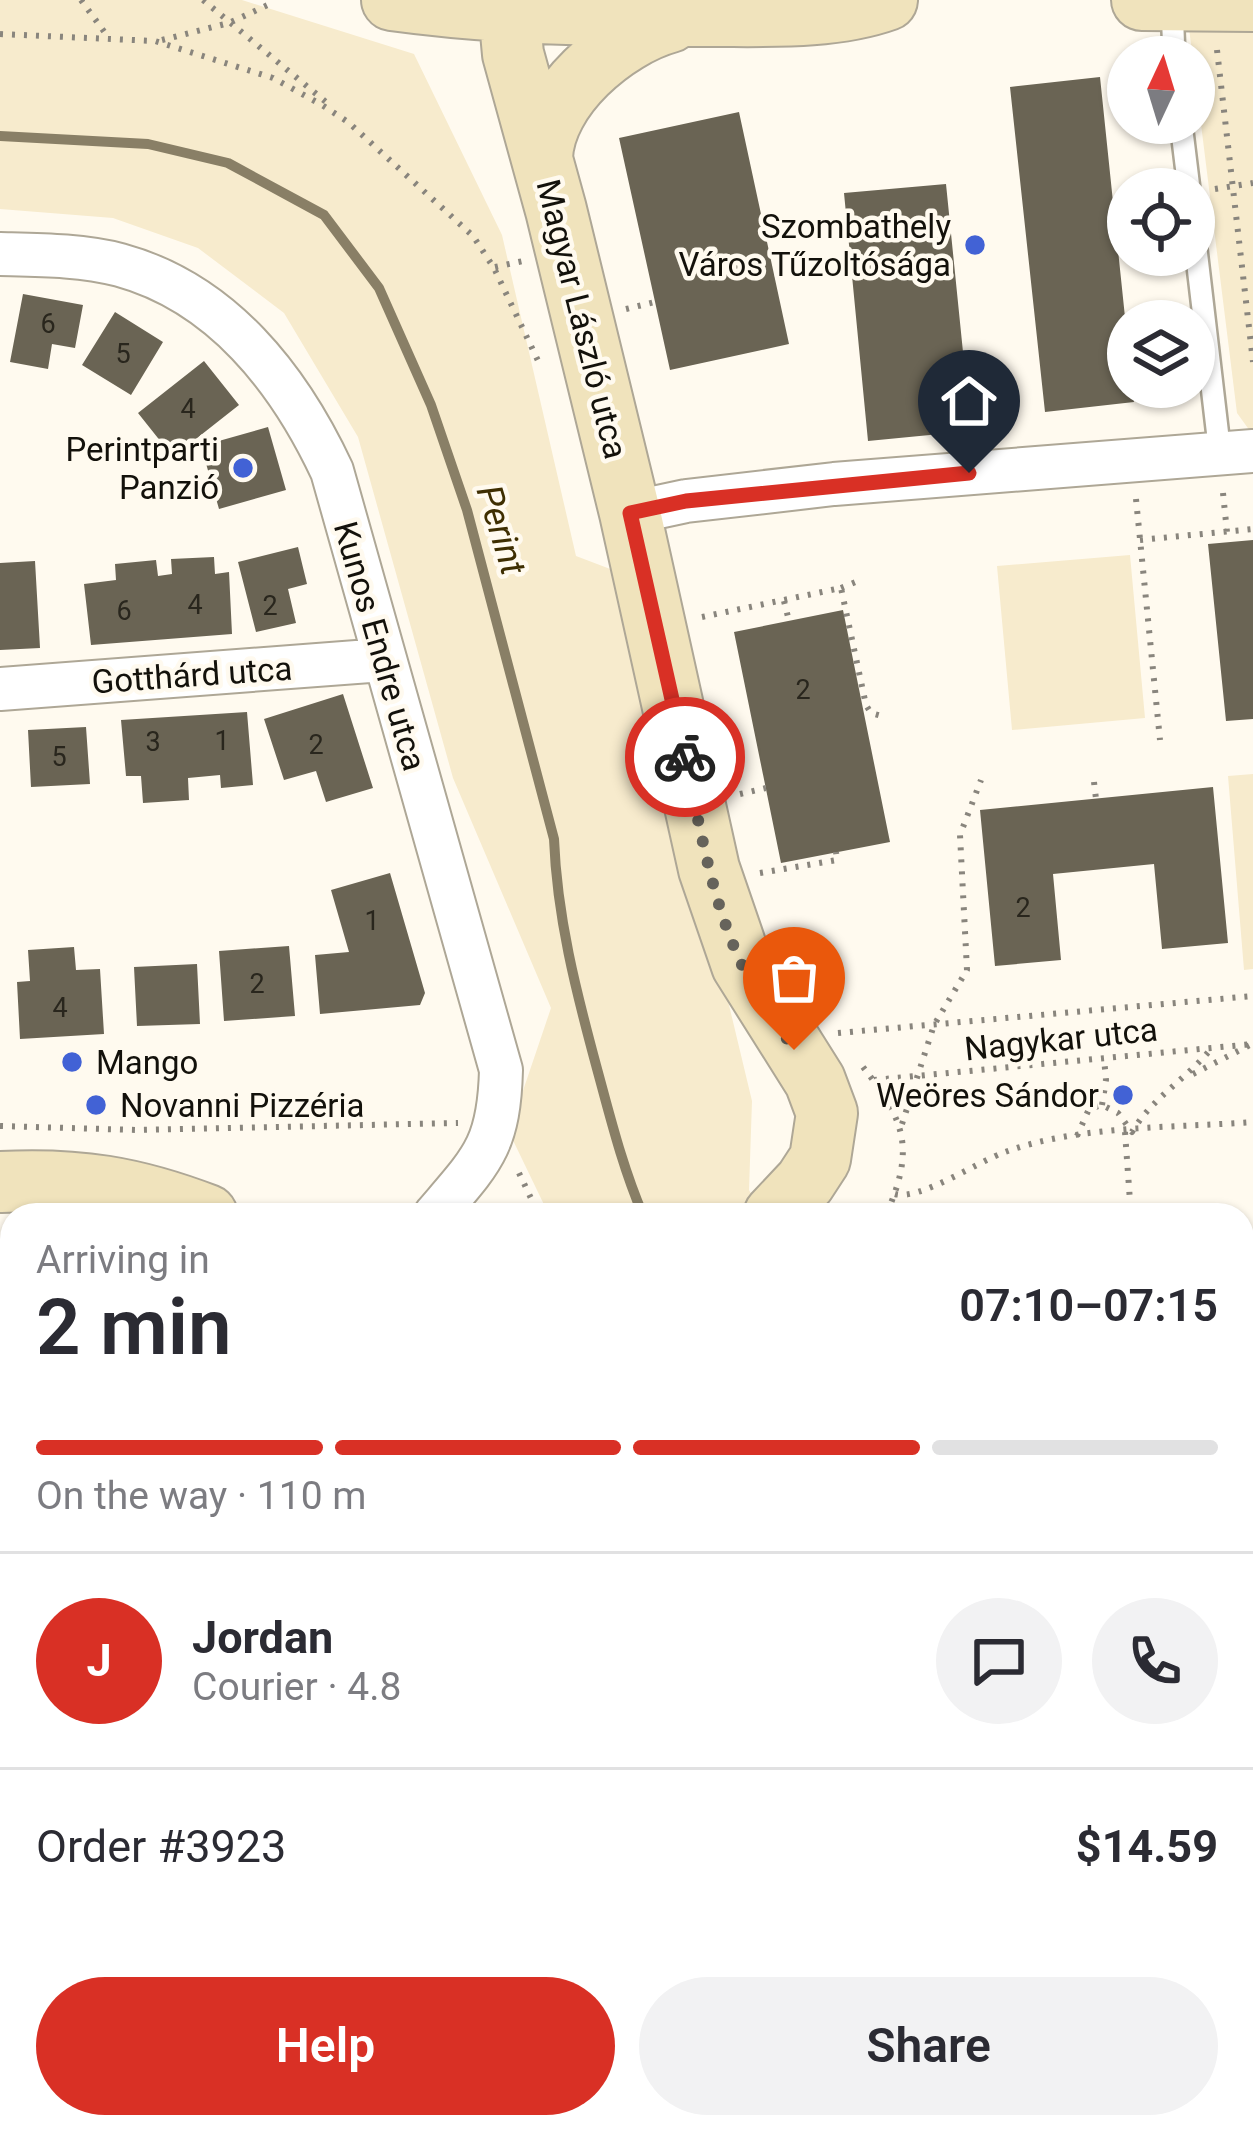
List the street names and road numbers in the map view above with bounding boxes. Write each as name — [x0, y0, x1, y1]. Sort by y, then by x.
street label: Magyar László utca — [528, 175, 636, 463]
street label: Kunos Endre utca — [326, 517, 434, 775]
street label: Gotthárd utca — [90, 649, 294, 701]
street label: Nagykar utca — [963, 1009, 1159, 1069]

